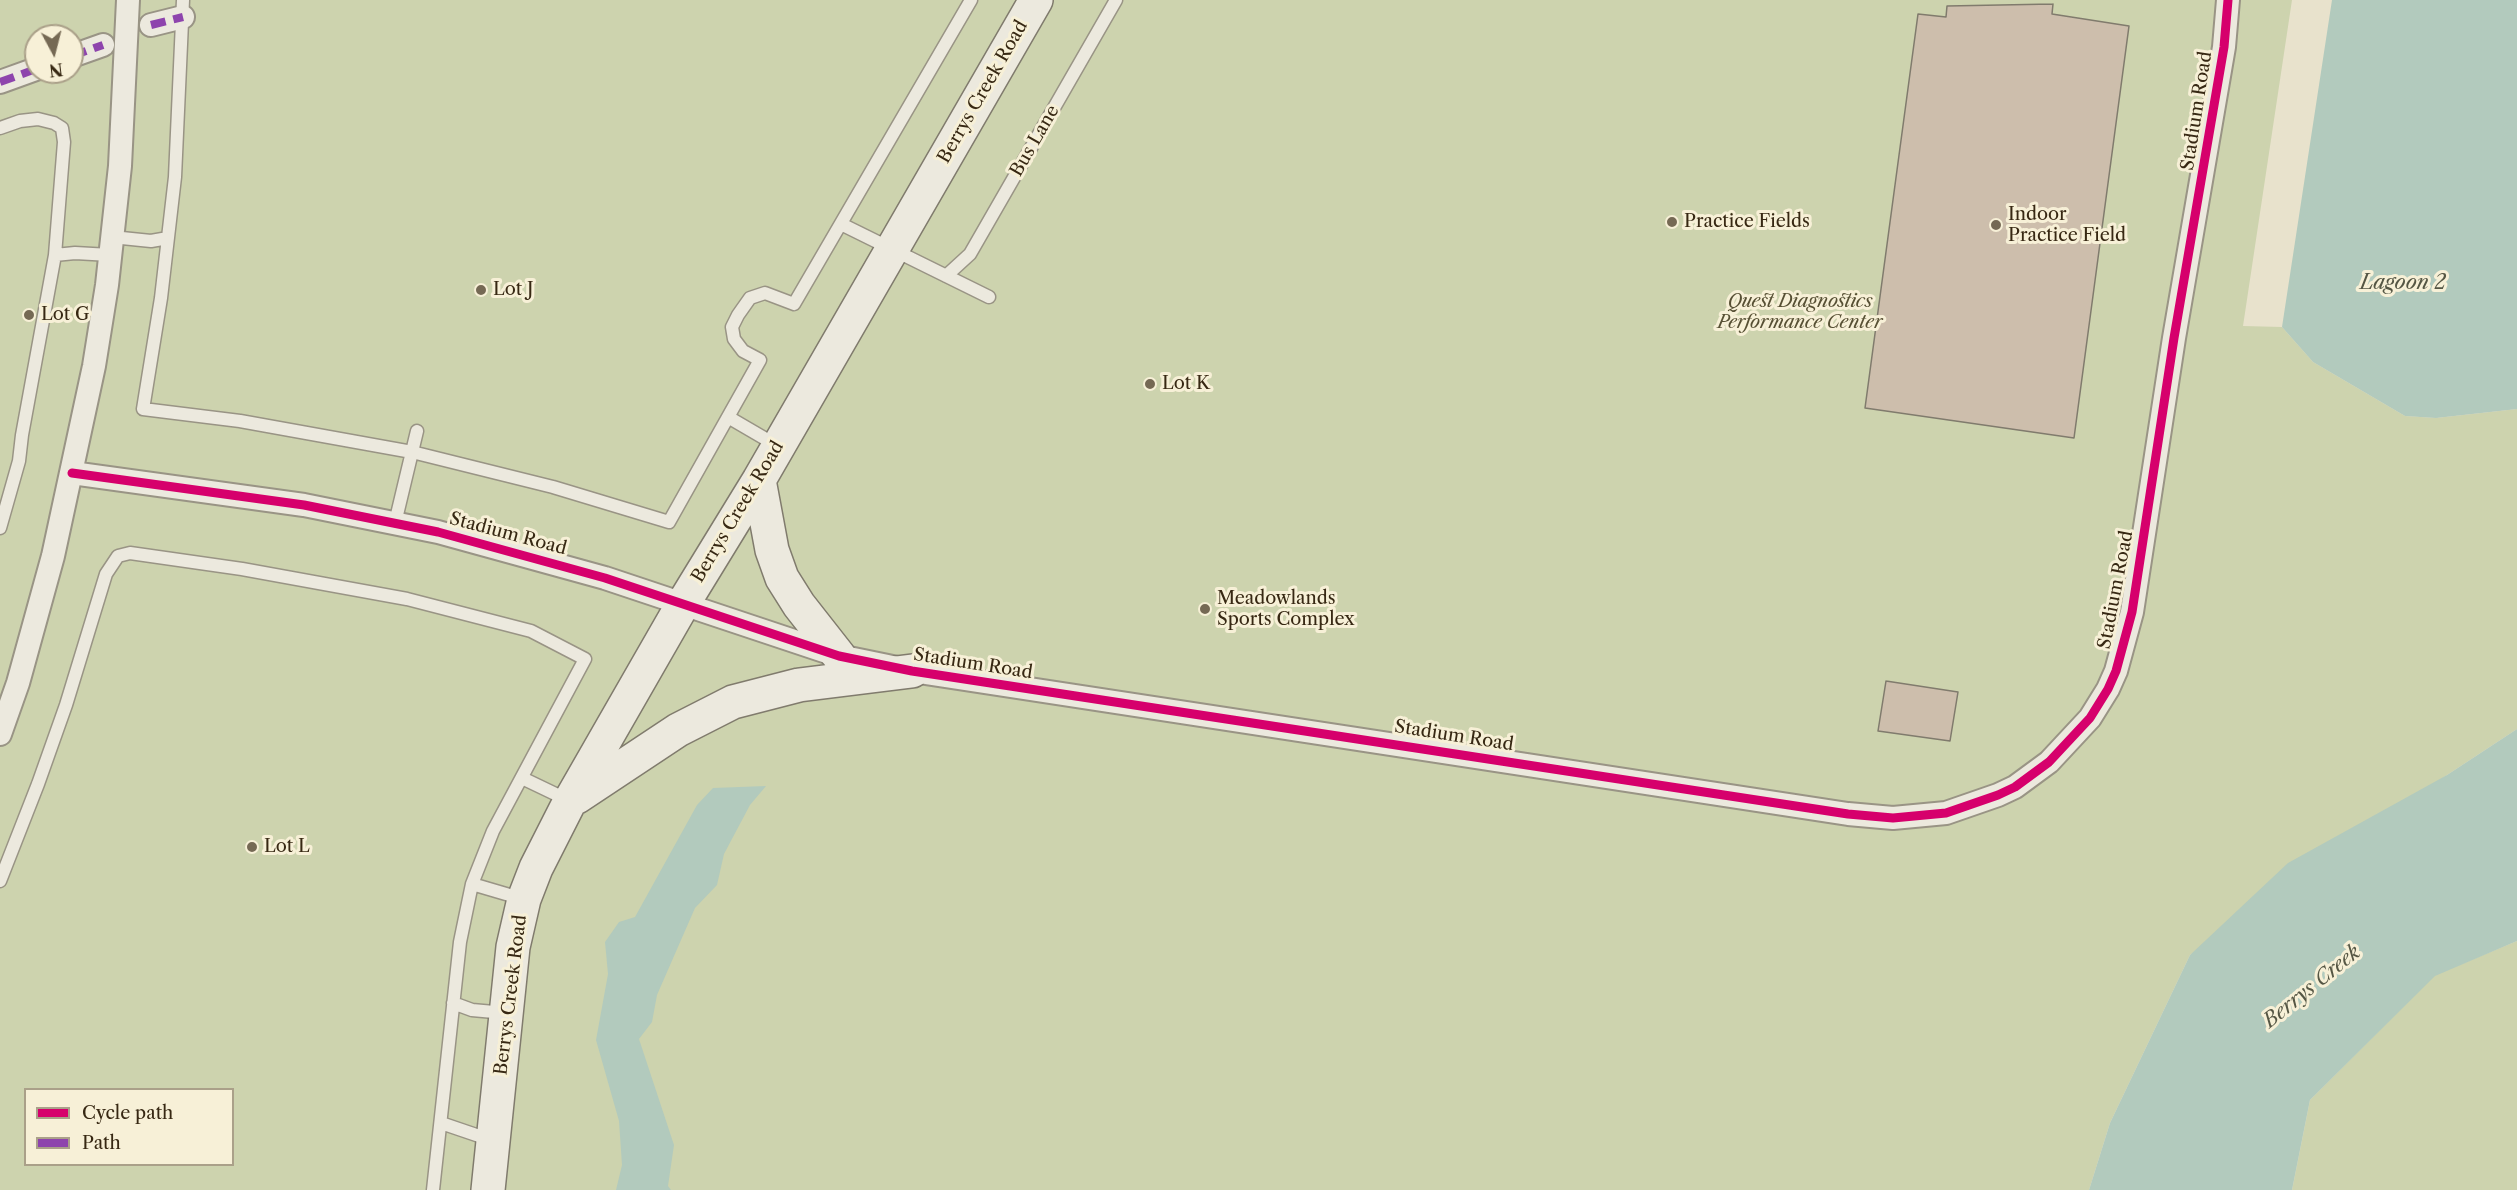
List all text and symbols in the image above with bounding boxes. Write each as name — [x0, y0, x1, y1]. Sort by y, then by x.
street label: Berrys Creek Road — [933, 17, 1033, 167]
north arrow — [24, 24, 84, 84]
street label: Stadium Road — [2177, 50, 2217, 172]
text: N — [48, 59, 64, 81]
street label: Bus Lane — [1006, 101, 1064, 181]
place label: Indoor Practice Field — [2008, 204, 2126, 246]
place label: Practice Fields — [1684, 211, 1810, 233]
marker: Practice Fields — [1665, 215, 1679, 229]
marker: Indoor Practice Field — [1989, 218, 2003, 232]
water label: Lagoon 2 — [2360, 271, 2446, 295]
place label: Lot J — [493, 279, 534, 301]
marker: Lot J — [474, 283, 488, 297]
park label: Quest Diagnostics Performance Center — [1717, 291, 1883, 334]
place label: Lot G — [41, 304, 89, 326]
marker: Lot G — [22, 308, 36, 322]
place label: Lot K — [1162, 373, 1210, 395]
marker: Lot K — [1143, 377, 1157, 391]
street label: Berrys Creek Road — [687, 437, 789, 587]
street label: Stadium Road — [447, 508, 569, 560]
street label: Stadium Road — [2094, 529, 2138, 651]
place label: Meadowlands Sports Complex — [1217, 588, 1354, 630]
marker: Meadowlands Sports Complex — [1198, 602, 1212, 616]
street label: Stadium Road — [912, 644, 1034, 684]
street label: Stadium Road — [1393, 716, 1515, 756]
place label: Lot L — [264, 836, 310, 858]
marker: Lot L — [245, 840, 259, 854]
street label: Berrys Creek Road — [490, 914, 532, 1076]
water label: Berrys Creek — [2259, 941, 2365, 1033]
legend — [24, 1088, 234, 1166]
text: Cycle path — [82, 1102, 173, 1124]
text: Path — [82, 1132, 121, 1154]

